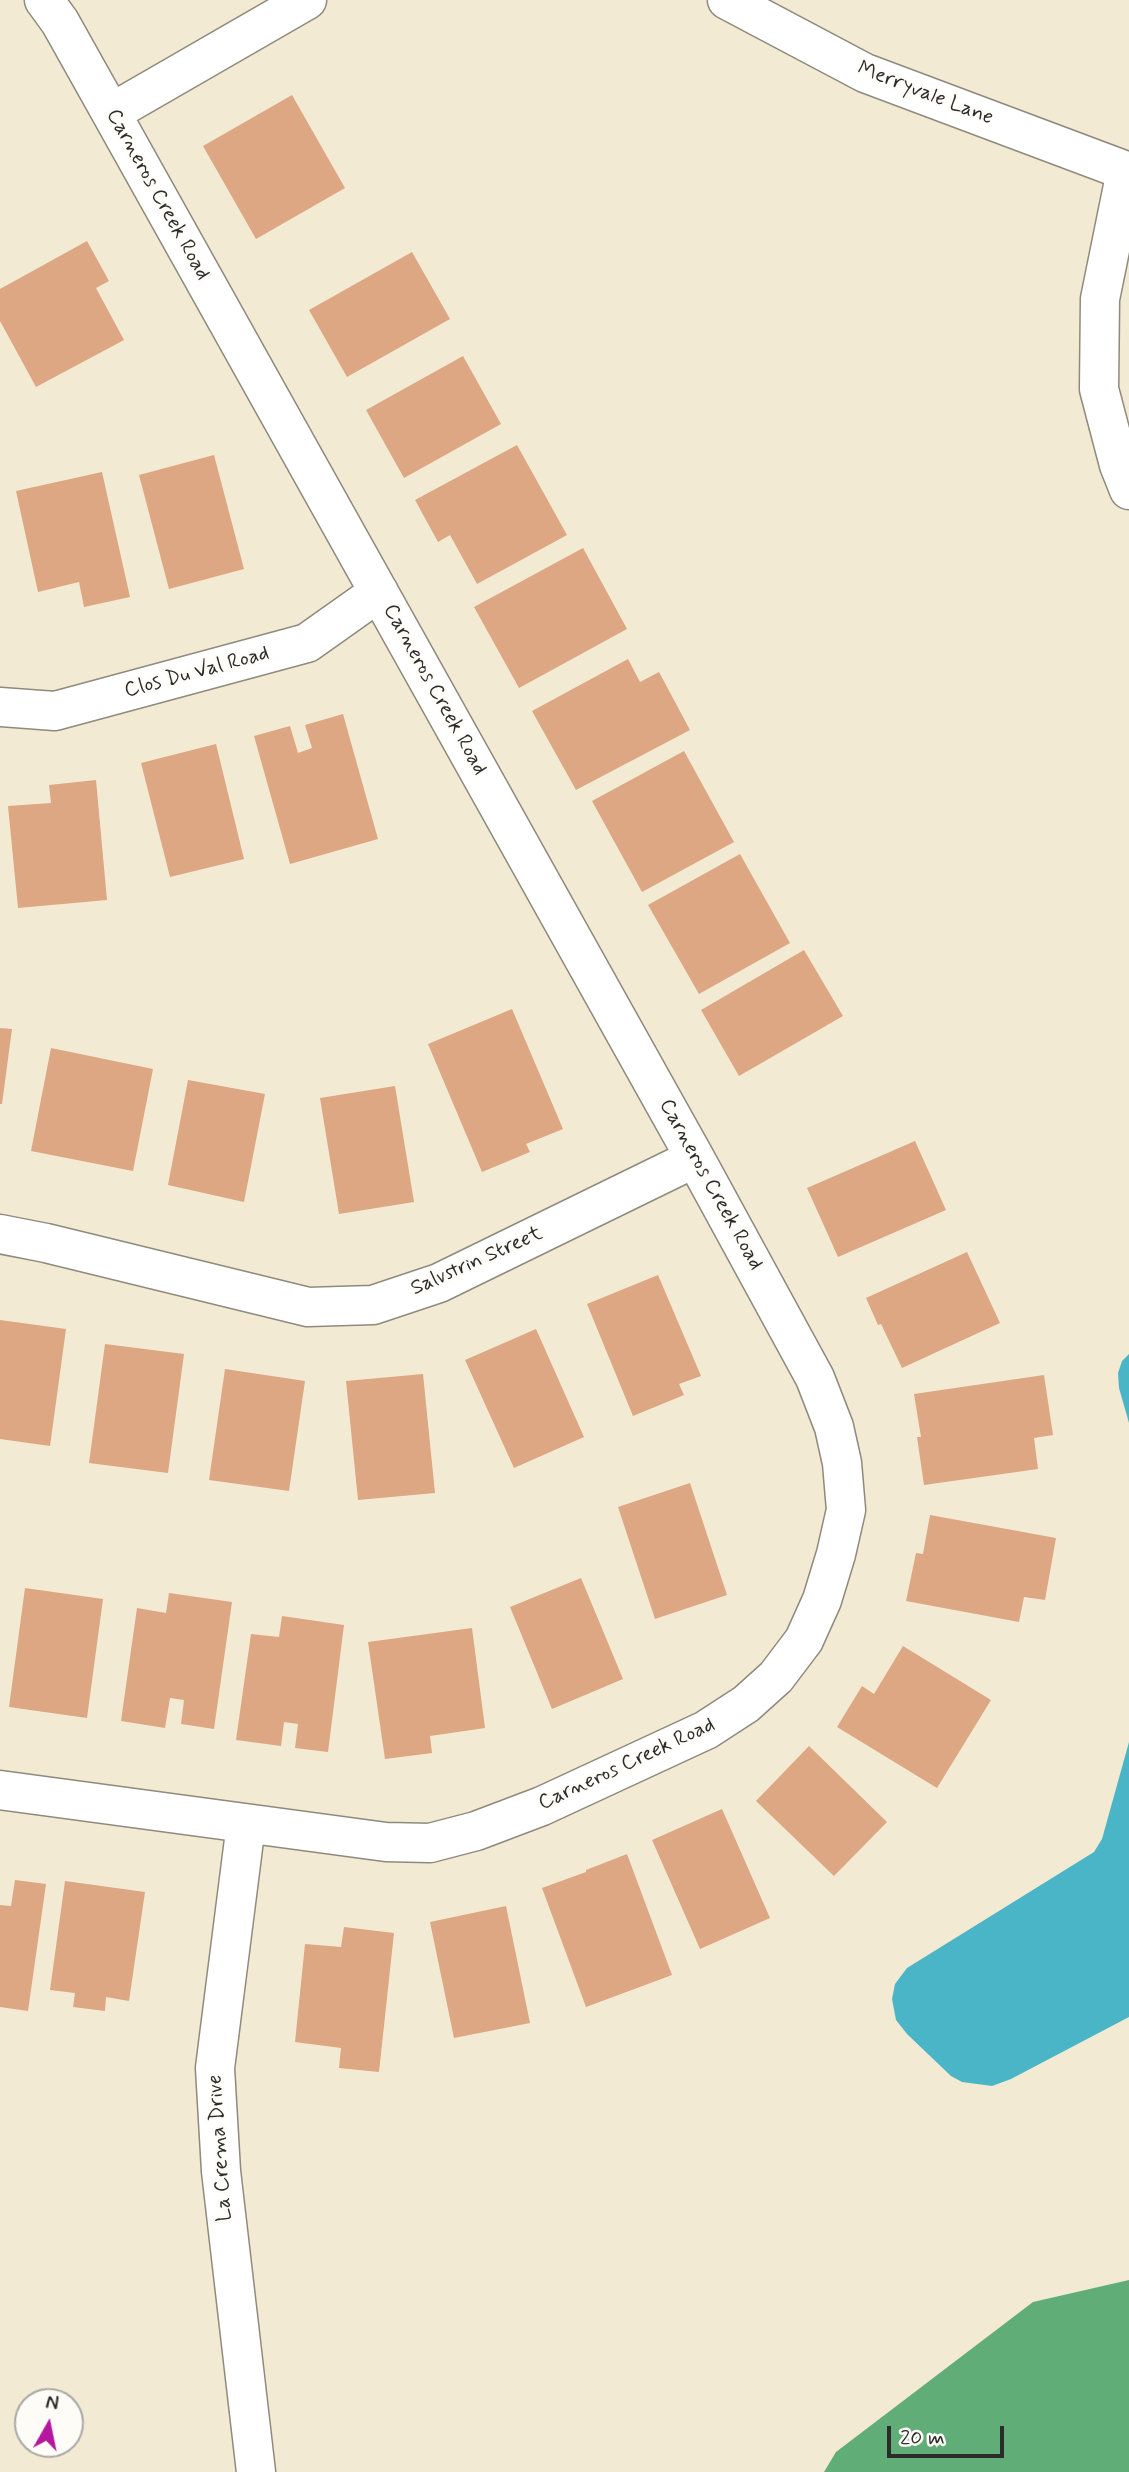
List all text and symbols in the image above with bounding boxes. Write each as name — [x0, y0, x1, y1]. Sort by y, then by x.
street label: Merryvale Lane — [854, 57, 996, 131]
street label: Carneros Creek Road — [100, 105, 214, 285]
street label: Carneros Creek Road — [377, 600, 491, 780]
street label: Clos Du Val Road — [122, 642, 272, 704]
street label: Carneros Creek Road — [653, 1095, 767, 1275]
street label: Salvstrin Street — [407, 1222, 547, 1302]
street label: Carneros Creek Road — [535, 1713, 719, 1817]
street label: La Crema Drive — [203, 2074, 239, 2222]
north arrow — [14, 2388, 84, 2458]
text: N — [44, 2390, 60, 2417]
scale bar — [891, 2412, 1008, 2456]
text: 20 m — [900, 2424, 945, 2452]

